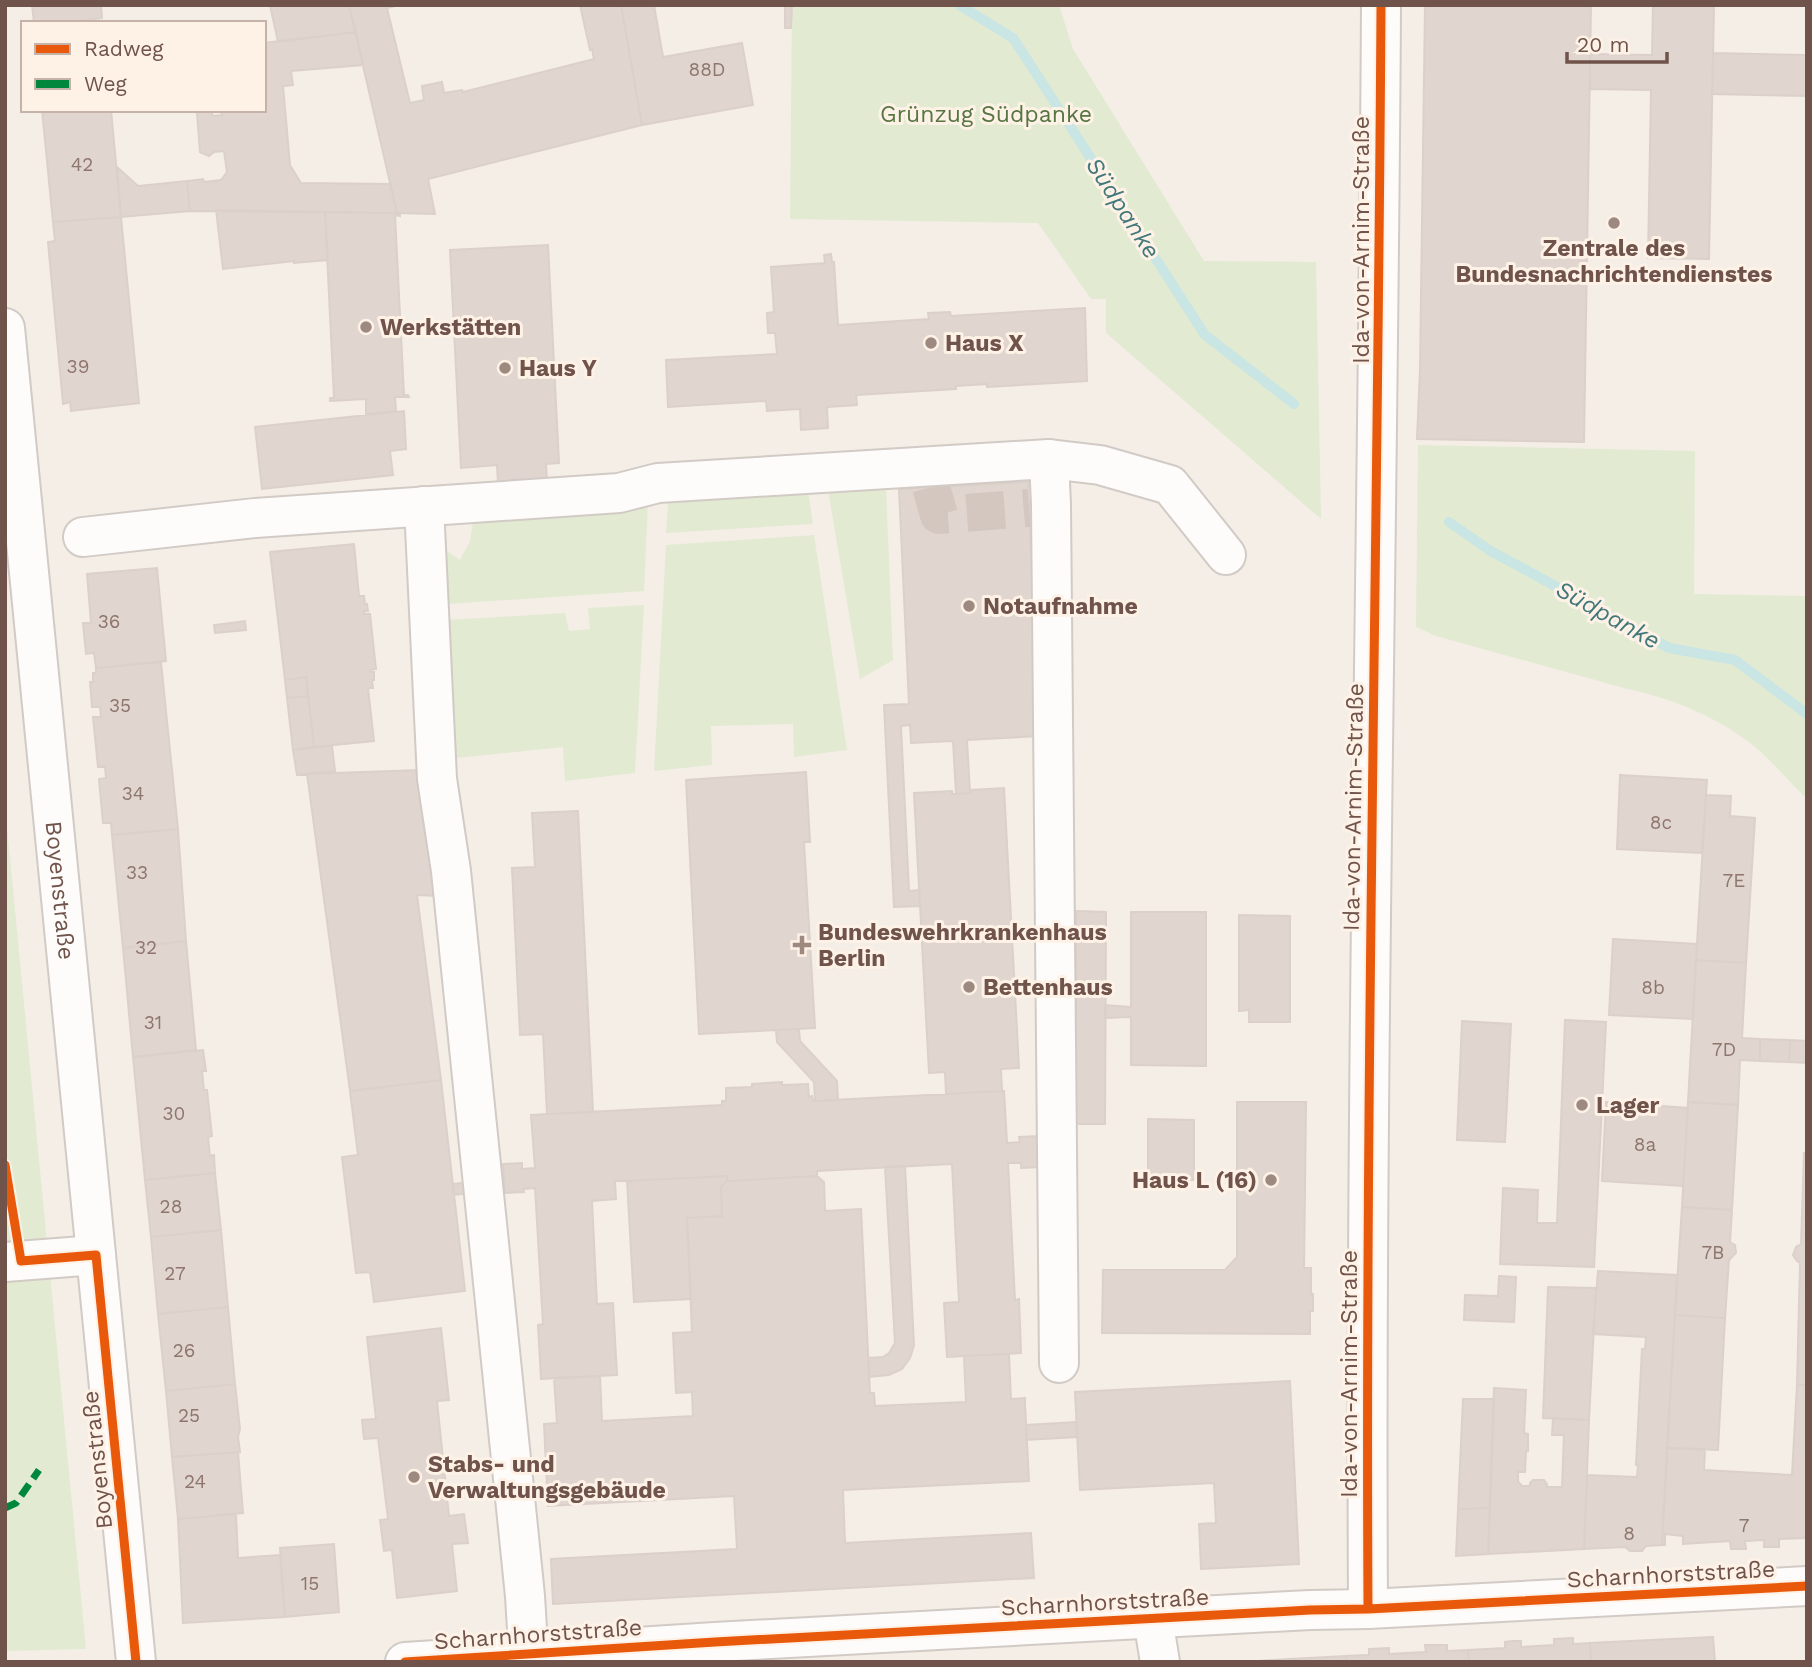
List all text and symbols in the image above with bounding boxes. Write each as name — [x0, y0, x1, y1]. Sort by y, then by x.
legend — [21, 21, 266, 112]
scale bar — [1567, 21, 1667, 65]
text: 20 m — [1577, 32, 1629, 57]
text: Radweg — [84, 36, 164, 61]
house number: 88D — [688, 58, 726, 81]
text: Weg — [84, 71, 128, 96]
park label: Grünzug Südpanke — [880, 101, 1092, 128]
street label: Ida-von-Arnim-Straße — [1348, 116, 1375, 364]
water label: Südpanke — [1080, 152, 1166, 264]
house number: 42 — [71, 153, 93, 176]
marker: Zentrale des Bundesnachrichtendienstes — [1606, 215, 1622, 231]
place label: Zentrale des Bundesnachrichtendienstes — [1455, 235, 1773, 288]
place label: Werkstätten — [380, 314, 521, 341]
marker: Werkstätten — [358, 319, 374, 335]
place label: Haus X — [945, 330, 1024, 357]
marker: Haus X — [923, 335, 939, 351]
house number: 39 — [67, 355, 89, 378]
place label: Haus Y — [519, 355, 597, 382]
marker: Haus Y — [497, 360, 513, 376]
water label: Südpanke — [1551, 575, 1665, 655]
place label: Notaufnahme — [983, 593, 1138, 620]
marker: Notaufnahme — [961, 598, 977, 614]
house number: 36 — [98, 610, 120, 633]
street label: Ida-von-Arnim-Straße — [1338, 683, 1369, 931]
house number: 35 — [109, 694, 131, 717]
house number: 34 — [122, 782, 144, 805]
house number: 8c — [1650, 811, 1672, 834]
street label: Boyenstraße — [39, 820, 80, 961]
house number: 33 — [126, 861, 148, 884]
house number: 7E — [1723, 869, 1745, 892]
place label: Bundeswehrkrankenhaus Berlin — [818, 919, 1107, 972]
marker: Bundeswehrkrankenhaus Berlin — [792, 935, 812, 955]
house number: 32 — [135, 936, 157, 959]
place label: Bettenhaus — [983, 974, 1113, 1001]
house number: 8b — [1641, 976, 1665, 999]
marker: Bettenhaus — [961, 979, 977, 995]
house number: 31 — [144, 1011, 162, 1034]
house number: 7D — [1712, 1038, 1736, 1061]
place label: Lager — [1596, 1092, 1659, 1119]
marker: Lager — [1574, 1097, 1590, 1113]
house number: 30 — [163, 1102, 185, 1125]
house number: 8a — [1634, 1133, 1656, 1156]
place label: Haus L (16) — [1132, 1167, 1257, 1194]
marker: Haus L (16) — [1263, 1172, 1279, 1188]
house number: 28 — [160, 1195, 182, 1218]
house number: 7B — [1701, 1241, 1725, 1264]
street label: Ida-von-Arnim-Straße — [1336, 1250, 1363, 1498]
house number: 27 — [164, 1262, 186, 1285]
house number: 26 — [173, 1339, 195, 1362]
street label: Boyenstraße — [77, 1389, 118, 1531]
house number: 25 — [178, 1404, 200, 1427]
place label: Stabs- und Verwaltungsgebäude — [428, 1451, 666, 1504]
marker: Stabs- und Verwaltungsgebäude — [406, 1469, 422, 1485]
house number: 24 — [184, 1470, 206, 1493]
house number: 7 — [1739, 1514, 1749, 1537]
house number: 8 — [1623, 1522, 1635, 1545]
street label: Scharnhorststraße — [1566, 1556, 1776, 1593]
house number: 15 — [301, 1572, 319, 1595]
street label: Scharnhorststraße — [1000, 1584, 1210, 1621]
street label: Scharnhorststraße — [433, 1614, 643, 1655]

